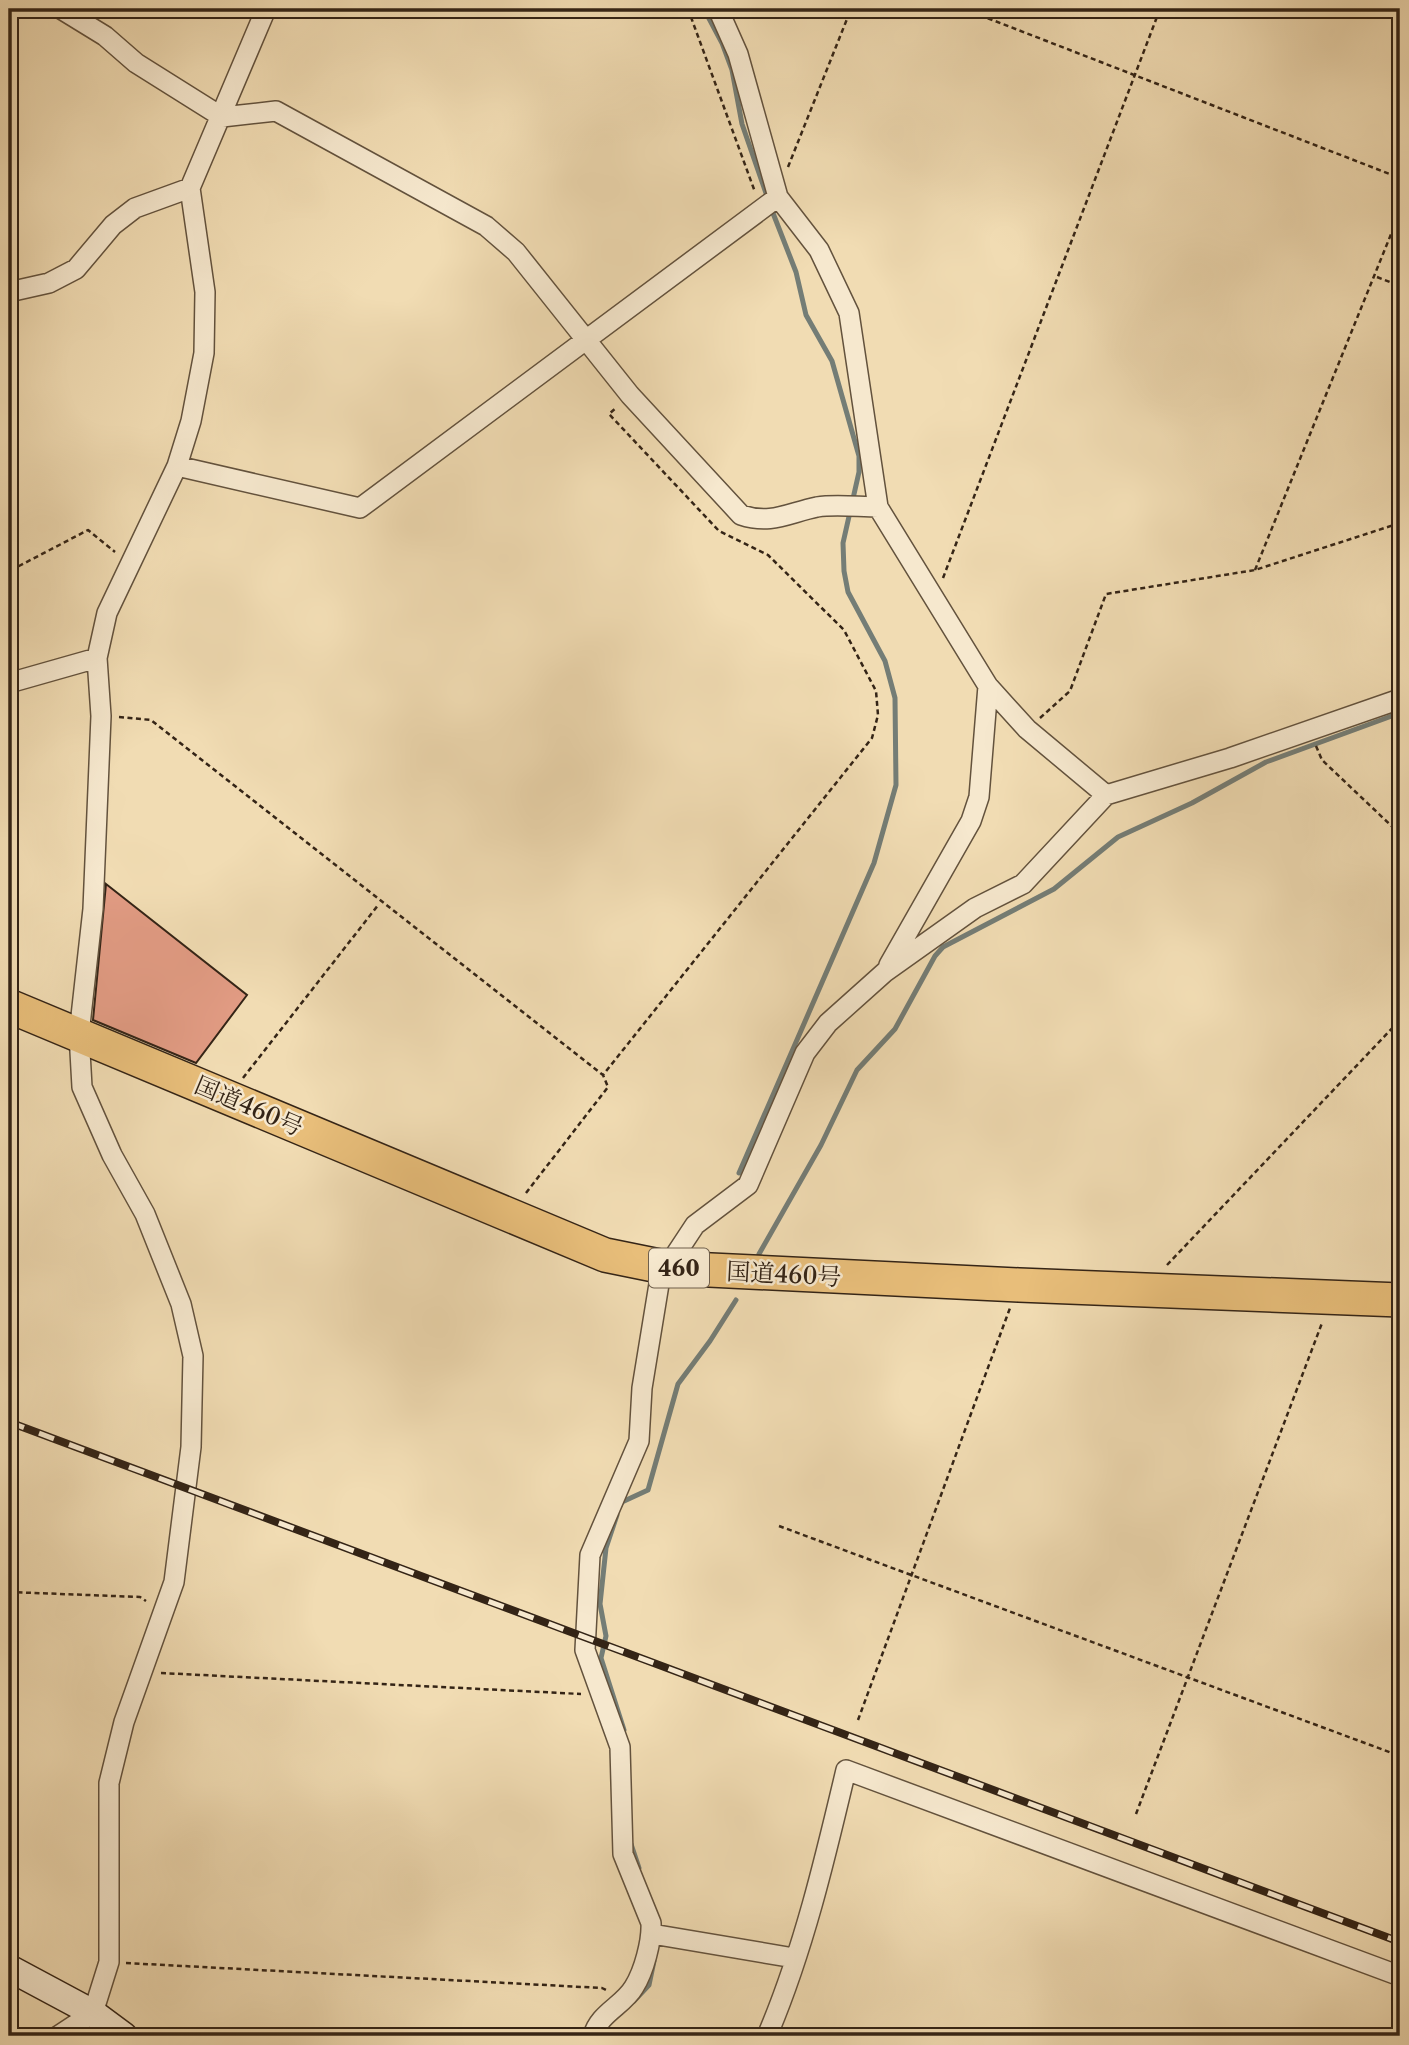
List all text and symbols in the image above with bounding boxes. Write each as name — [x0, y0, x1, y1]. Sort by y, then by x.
street label: 国道460号 — [190, 1070, 308, 1142]
road number: 460 — [649, 1248, 709, 1288]
street label: 国道460号 — [726, 1257, 842, 1291]

